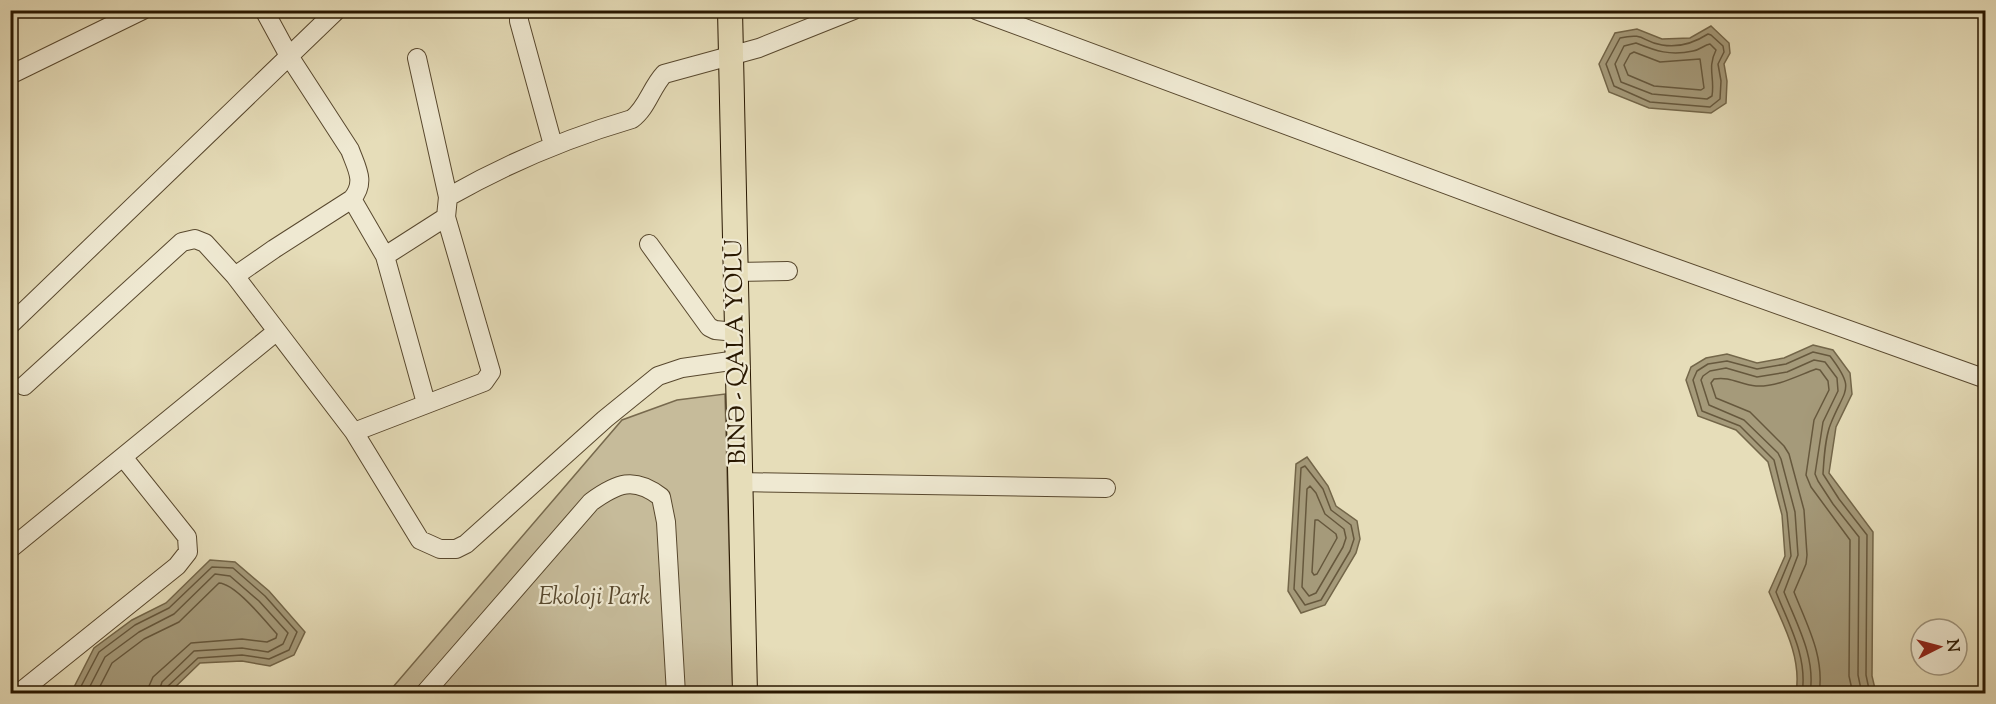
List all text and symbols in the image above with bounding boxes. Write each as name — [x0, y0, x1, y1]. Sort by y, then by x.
street label: BINƏ - QALA YOLU — [718, 238, 756, 465]
park label: Ekoloji Park — [538, 581, 650, 615]
north arrow — [1909, 617, 1969, 677]
text: N — [1939, 638, 1964, 653]

